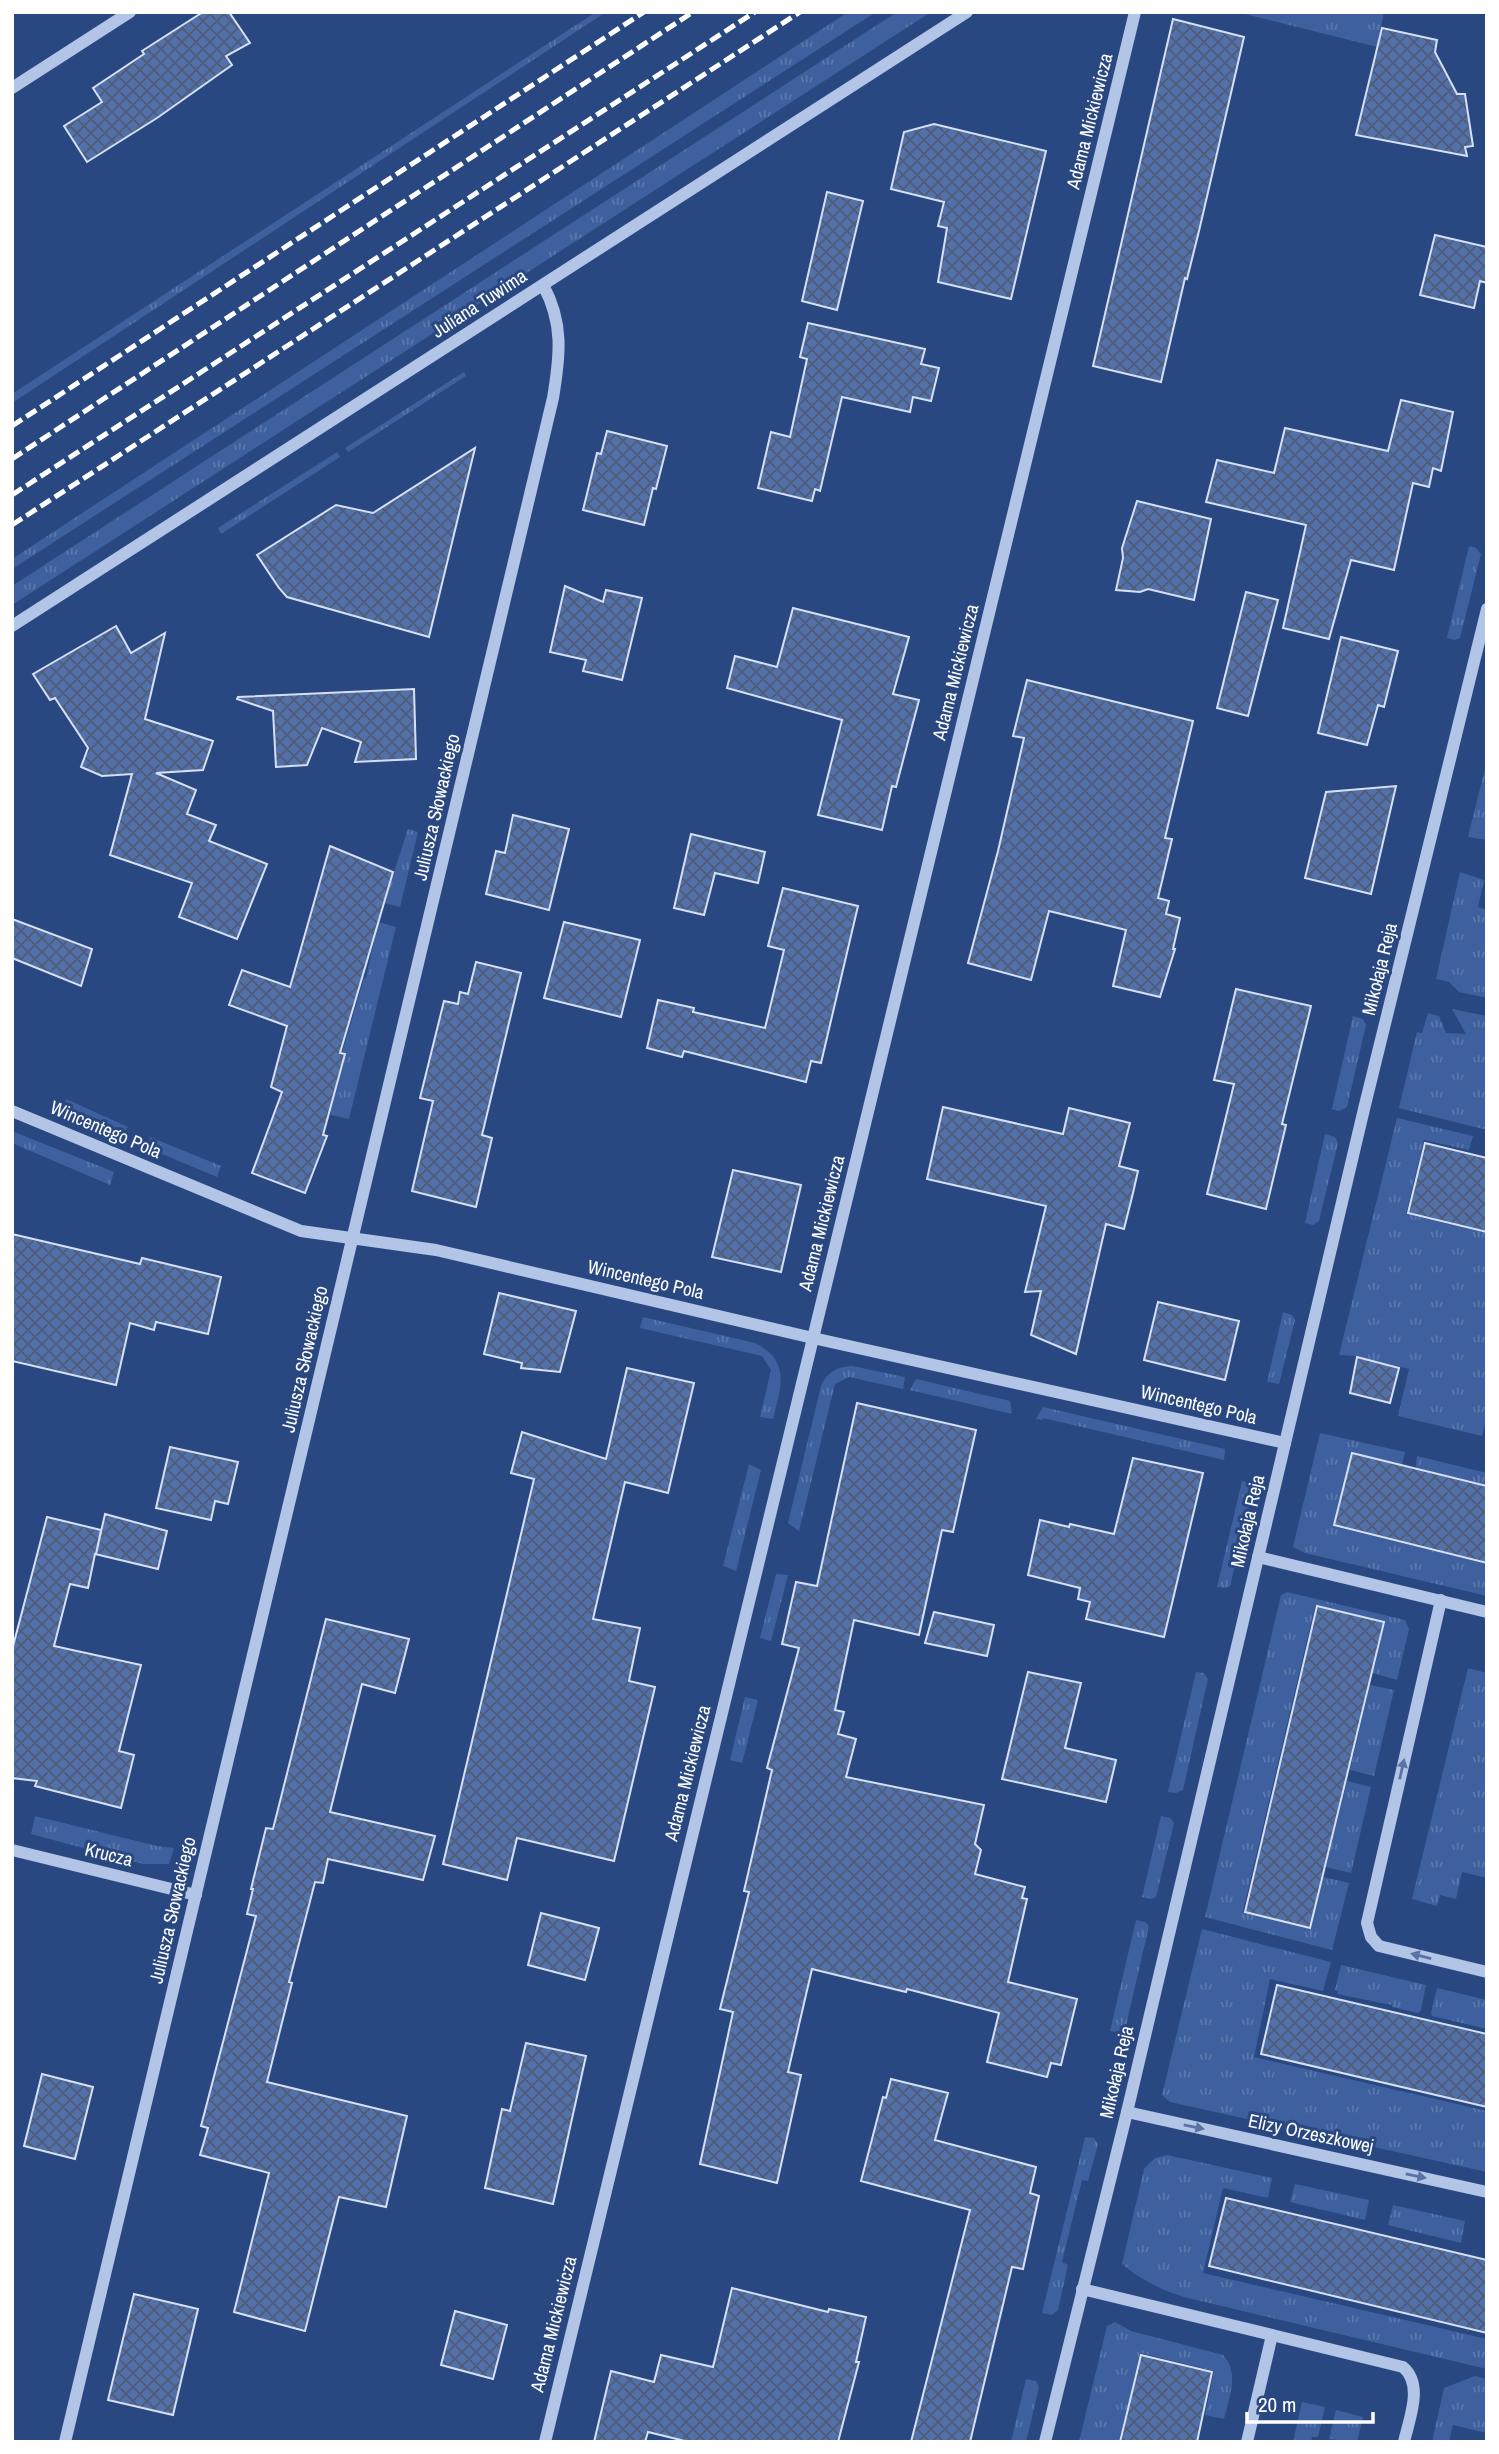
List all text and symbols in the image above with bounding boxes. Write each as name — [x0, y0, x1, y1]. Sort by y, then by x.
street label: Adama Mickiewicza — [1059, 50, 1119, 193]
street label: Juliana Tuwima — [426, 262, 532, 343]
street label: Adama Mickiewicza — [925, 601, 985, 744]
street label: Juliusza Słowackiego — [406, 731, 466, 883]
street label: Mikołaja Reja — [1355, 920, 1403, 1018]
street label: Wincentego Pola — [46, 1094, 166, 1164]
street label: Adama Mickiewicza — [791, 1152, 851, 1295]
street label: Wincentego Pola — [585, 1253, 707, 1305]
street label: Juliusza Słowackiego — [274, 1283, 334, 1435]
street label: Wincentego Pola — [1138, 1378, 1260, 1430]
street label: Mikołaja Reja — [1224, 1472, 1270, 1570]
street label: Adama Mickiewicza — [657, 1702, 717, 1845]
one-way arrow — [1397, 1758, 1408, 1780]
street label: Juliusza Słowackiego — [142, 1834, 202, 1986]
street label: Krucza — [82, 1836, 136, 1873]
one-way arrow — [1409, 1950, 1431, 1961]
street label: Mikołaja Reja — [1093, 2023, 1139, 2121]
street label: Elizy Orzeszkowej — [1246, 2107, 1376, 2159]
one-way arrow — [1183, 2122, 1205, 2133]
one-way arrow — [1405, 2171, 1427, 2182]
street label: Adama Mickiewicza — [523, 2253, 583, 2396]
scale bar — [1247, 2380, 1373, 2424]
text: 20 m — [1258, 2390, 1296, 2419]

